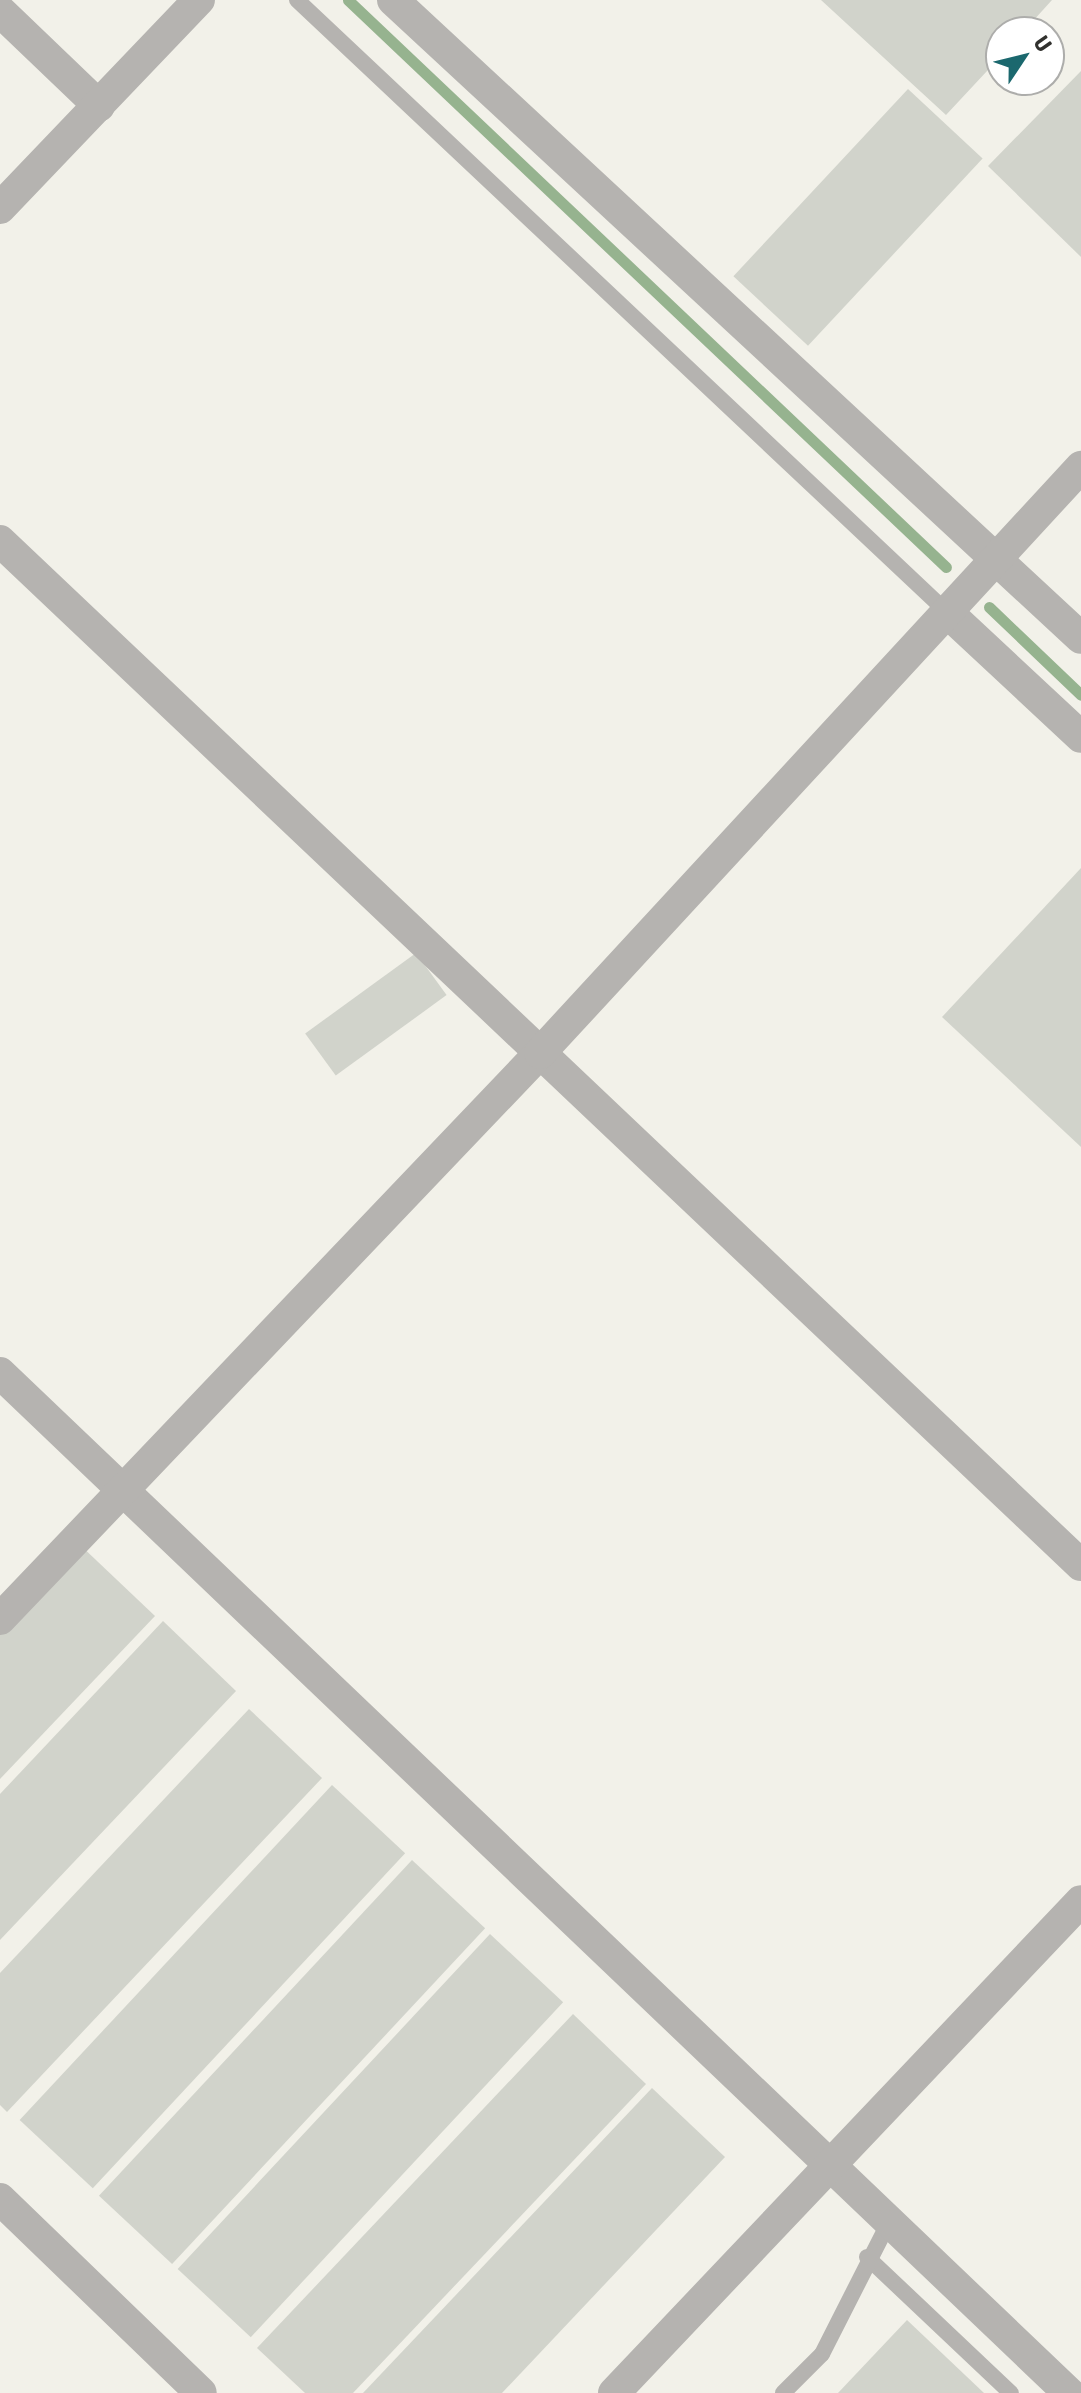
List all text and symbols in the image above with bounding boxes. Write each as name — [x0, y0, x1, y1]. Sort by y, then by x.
north arrow — [985, 16, 1065, 96]
text: U — [1029, 31, 1057, 56]

